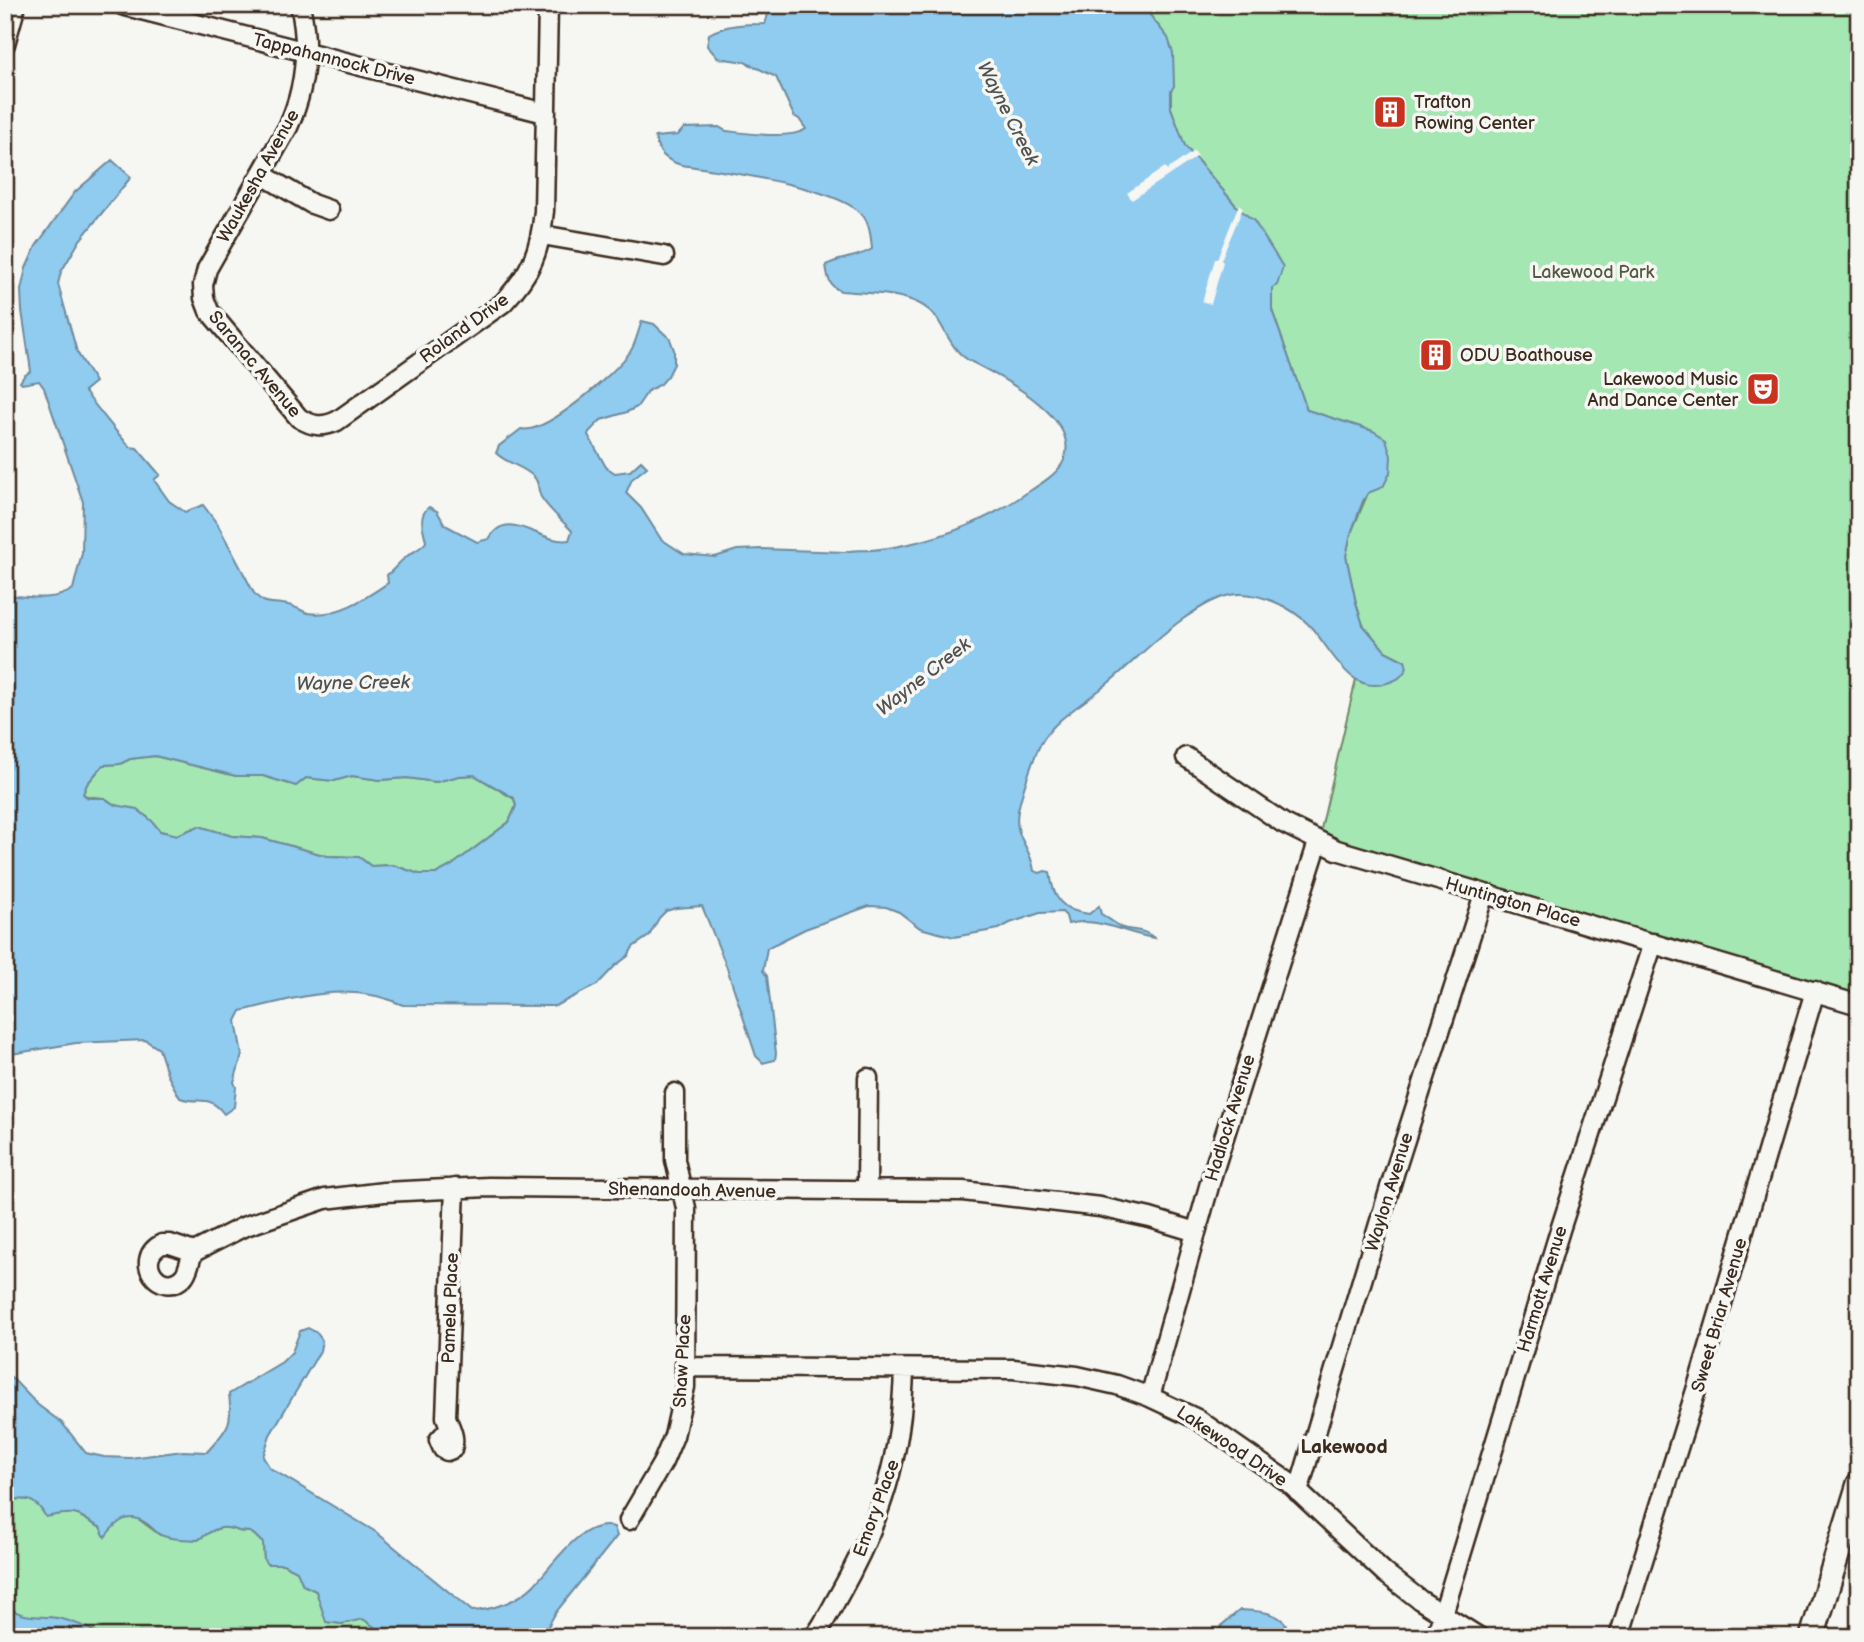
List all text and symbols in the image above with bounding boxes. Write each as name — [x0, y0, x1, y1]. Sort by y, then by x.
street label: Tappahannock Drive — [251, 29, 417, 90]
water label: Wayne Creek — [972, 58, 1044, 170]
place label: Trafton Rowing Center — [1414, 92, 1535, 134]
building icon: Trafton Rowing Center — [1371, 93, 1409, 131]
street label: Waukesha Avenue — [213, 106, 304, 247]
park label: Lakewood Park — [1532, 262, 1655, 283]
street label: Roland Drive — [416, 289, 513, 368]
street label: Saranac Avenue — [204, 307, 305, 422]
building icon: ODU Boathouse — [1417, 336, 1455, 374]
place label: ODU Boathouse — [1460, 345, 1593, 366]
place label: Lakewood Music And Dance Center — [1588, 369, 1738, 411]
theatre icon: Lakewood Music And Dance Center — [1744, 370, 1782, 408]
water label: Wayne Creek — [872, 633, 976, 721]
water label: Wayne Creek — [296, 671, 411, 696]
street label: Huntington Place — [1443, 873, 1583, 932]
street label: Hadlock Avenue — [1201, 1052, 1260, 1184]
street label: Waylon Avenue — [1361, 1130, 1418, 1254]
street label: Shenandoah Avenue — [608, 1179, 776, 1202]
street label: Harmott Avenue — [1513, 1223, 1572, 1355]
street label: Sweet Briar Avenue — [1687, 1235, 1752, 1395]
street label: Pamela Place — [438, 1252, 463, 1364]
street label: Shaw Place — [670, 1313, 695, 1408]
street label: Lakewood Drive — [1172, 1402, 1291, 1491]
district label: Lakewood — [1300, 1436, 1388, 1459]
street label: Emory Place — [849, 1456, 904, 1560]

